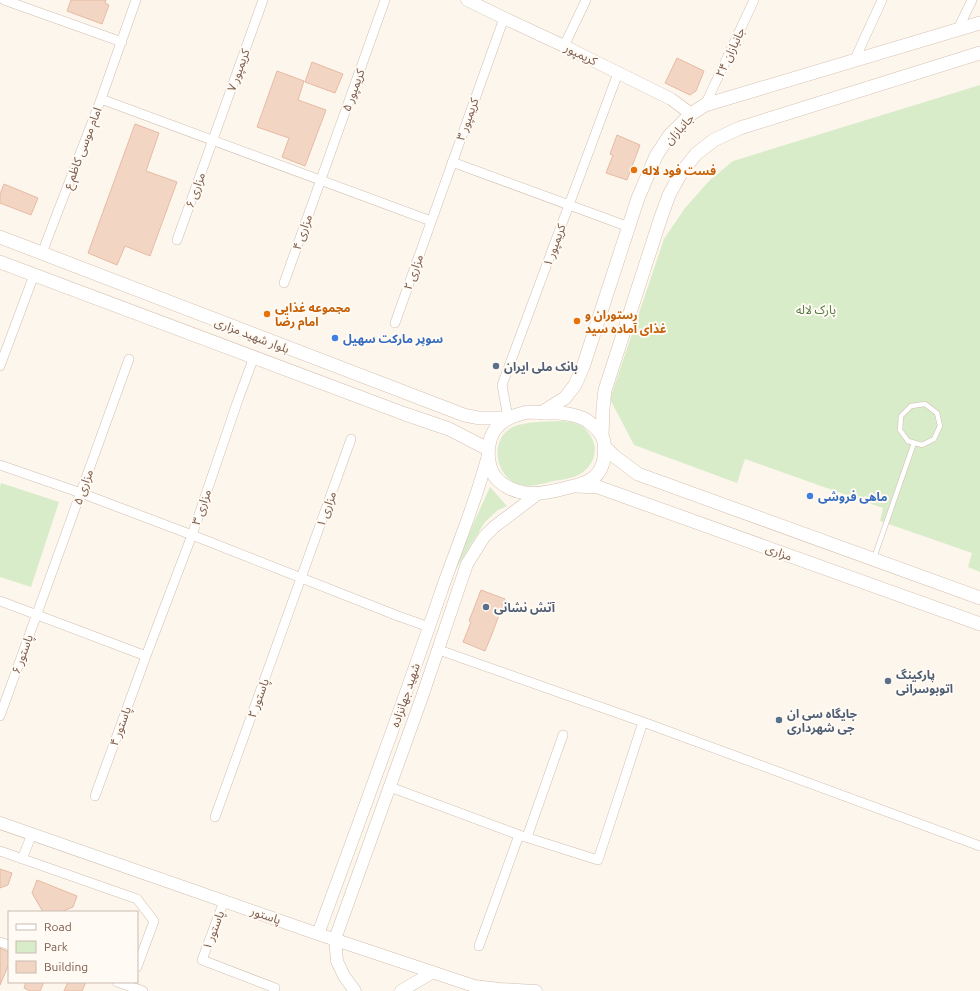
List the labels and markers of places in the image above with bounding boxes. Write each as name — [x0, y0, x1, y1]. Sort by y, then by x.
place label: فست فود لاله — [642, 164, 716, 178]
marker: فست فود لاله — [629, 165, 639, 175]
place label: مجموعه غذایی امام رضا — [275, 301, 351, 331]
place label: رستوران و غذای آماده سید — [585, 308, 667, 336]
marker: مجموعه غذایی امام رضا — [262, 309, 272, 319]
marker: رستوران و غذای آماده سید — [572, 316, 582, 326]
place label: سوپر مارکت سهیل — [343, 332, 443, 347]
marker: سوپر مارکت سهیل — [330, 333, 340, 343]
place label: بانک ملی ایران — [504, 360, 578, 374]
marker: بانک ملی ایران — [491, 361, 501, 371]
place label: ماهی فروشی — [818, 490, 887, 504]
marker: ماهی فروشی — [805, 491, 815, 501]
place label: آتش نشانی — [494, 601, 556, 615]
marker: آتش نشانی — [481, 602, 491, 612]
place label: پارکینگ اتوبوسرانی — [896, 668, 953, 696]
marker: پارکینگ اتوبوسرانی — [883, 676, 893, 686]
place label: جایگاه سی ان جی شهرداری — [787, 707, 858, 735]
marker: جایگاه سی ان جی شهرداری — [774, 715, 784, 725]

